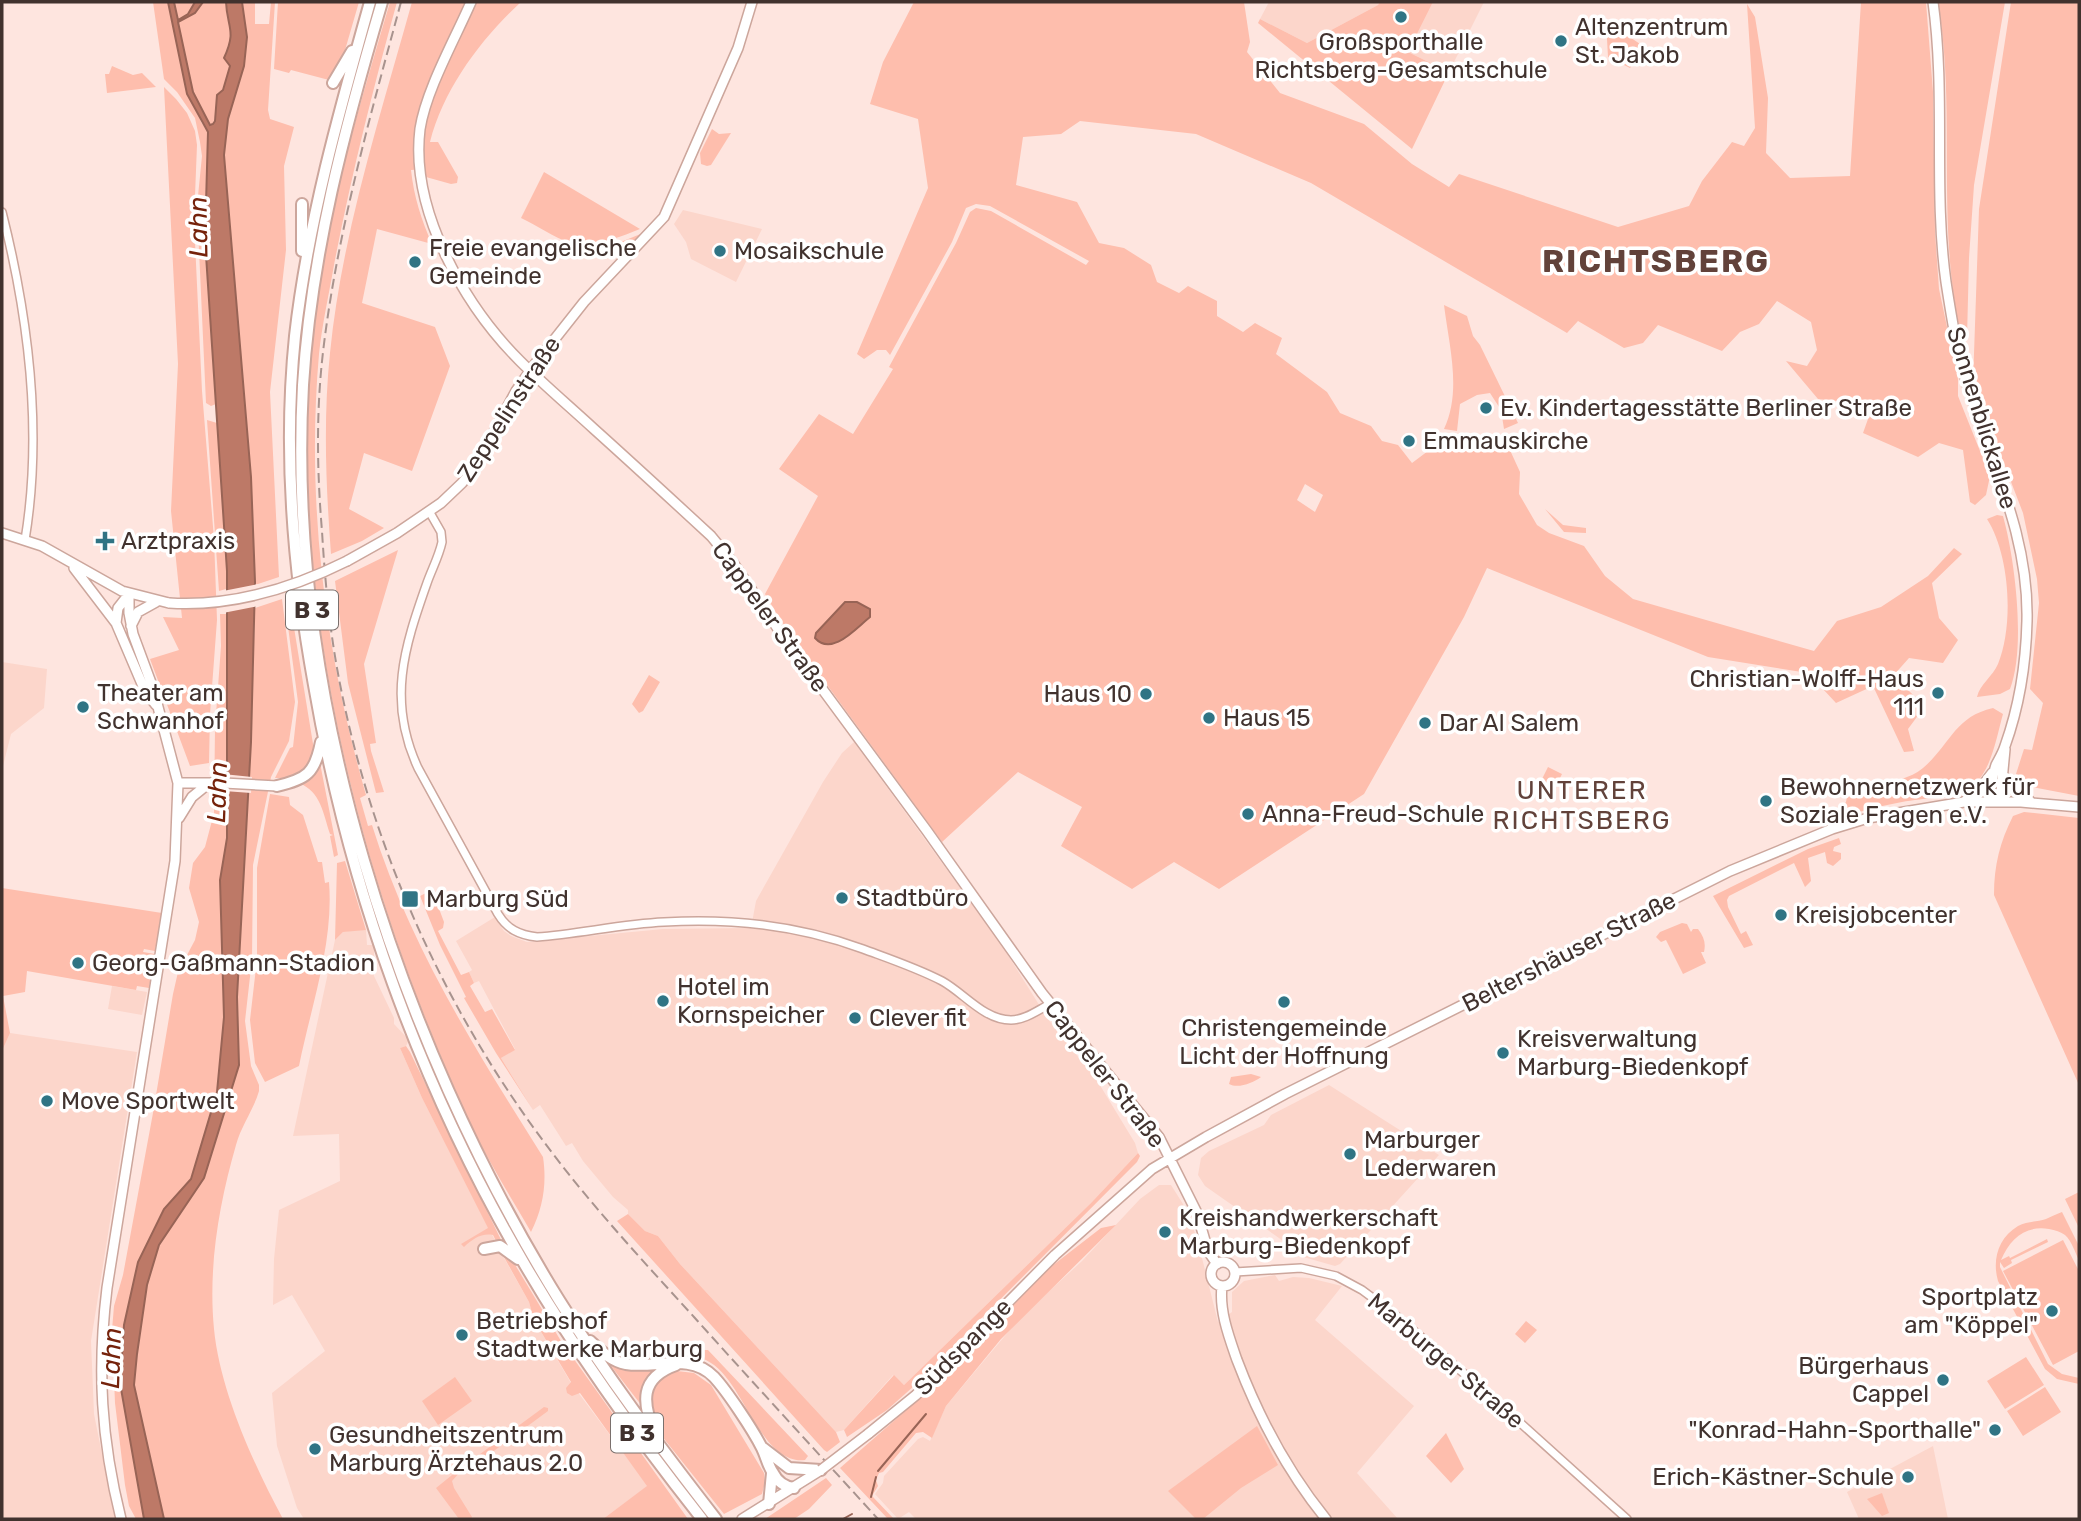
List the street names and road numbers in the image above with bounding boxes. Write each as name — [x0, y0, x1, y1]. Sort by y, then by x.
street label: Sonnenblickallee — [1941, 324, 2023, 512]
street label: Zeppelinstraße — [452, 331, 566, 487]
street label: Cappeler Straße — [706, 536, 834, 698]
road number: B 3 — [286, 590, 338, 630]
street label: Beltershäuser Straße — [1458, 886, 1680, 1018]
street label: Cappeler Straße — [1039, 995, 1171, 1153]
street label: Marburger Straße — [1362, 1288, 1530, 1434]
street label: Südspange — [909, 1293, 1017, 1401]
road number: B 3 — [611, 1414, 663, 1452]

